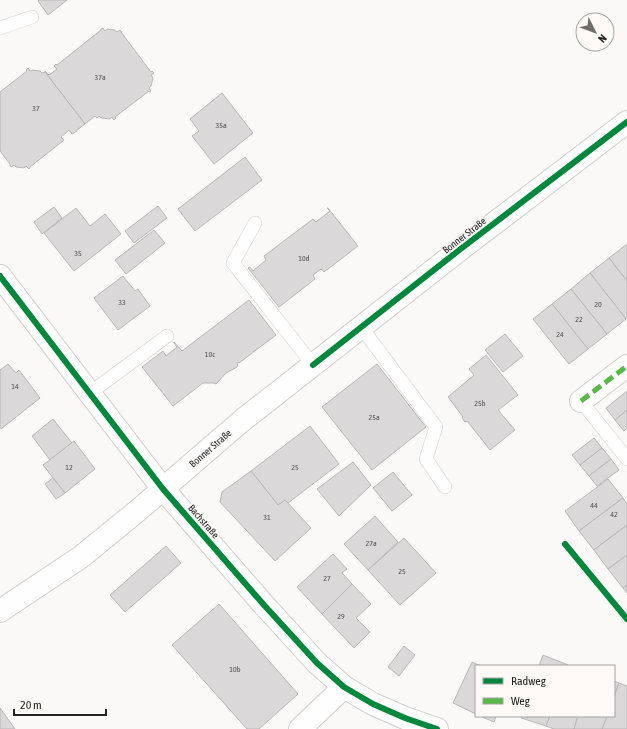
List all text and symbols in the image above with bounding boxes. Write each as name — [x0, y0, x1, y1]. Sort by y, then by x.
north arrow — [575, 12, 615, 52]
text: N — [596, 32, 609, 45]
house number: 37a — [94, 73, 106, 82]
house number: 37 — [32, 104, 40, 113]
house number: 35a — [215, 121, 227, 130]
street label: Bonner Straße — [441, 215, 488, 256]
house number: 35 — [74, 249, 82, 258]
house number: 10d — [298, 254, 310, 263]
house number: 33 — [118, 298, 126, 307]
house number: 20 — [594, 300, 602, 309]
house number: 22 — [575, 315, 583, 324]
house number: 24 — [556, 330, 564, 339]
house number: 10c — [205, 350, 215, 359]
house number: 14 — [11, 382, 19, 391]
house number: 25b — [474, 399, 486, 408]
house number: 25a — [368, 413, 380, 422]
street label: Bonner Straße — [187, 427, 234, 469]
house number: 12 — [65, 463, 73, 472]
house number: 25 — [291, 463, 299, 472]
house number: 44 — [590, 501, 598, 510]
street label: Bachstraße — [186, 502, 222, 541]
house number: 42 — [610, 510, 618, 519]
house number: 31 — [263, 513, 271, 522]
house number: 27a — [365, 539, 377, 548]
house number: 25 — [398, 567, 406, 576]
house number: 27 — [323, 574, 331, 583]
house number: 29 — [337, 612, 345, 621]
house number: 10b — [229, 665, 241, 674]
legend — [475, 665, 615, 717]
text: Radweg — [511, 674, 547, 688]
scale bar — [14, 691, 106, 717]
text: Weg — [511, 694, 531, 708]
text: 20 m — [20, 698, 42, 712]

